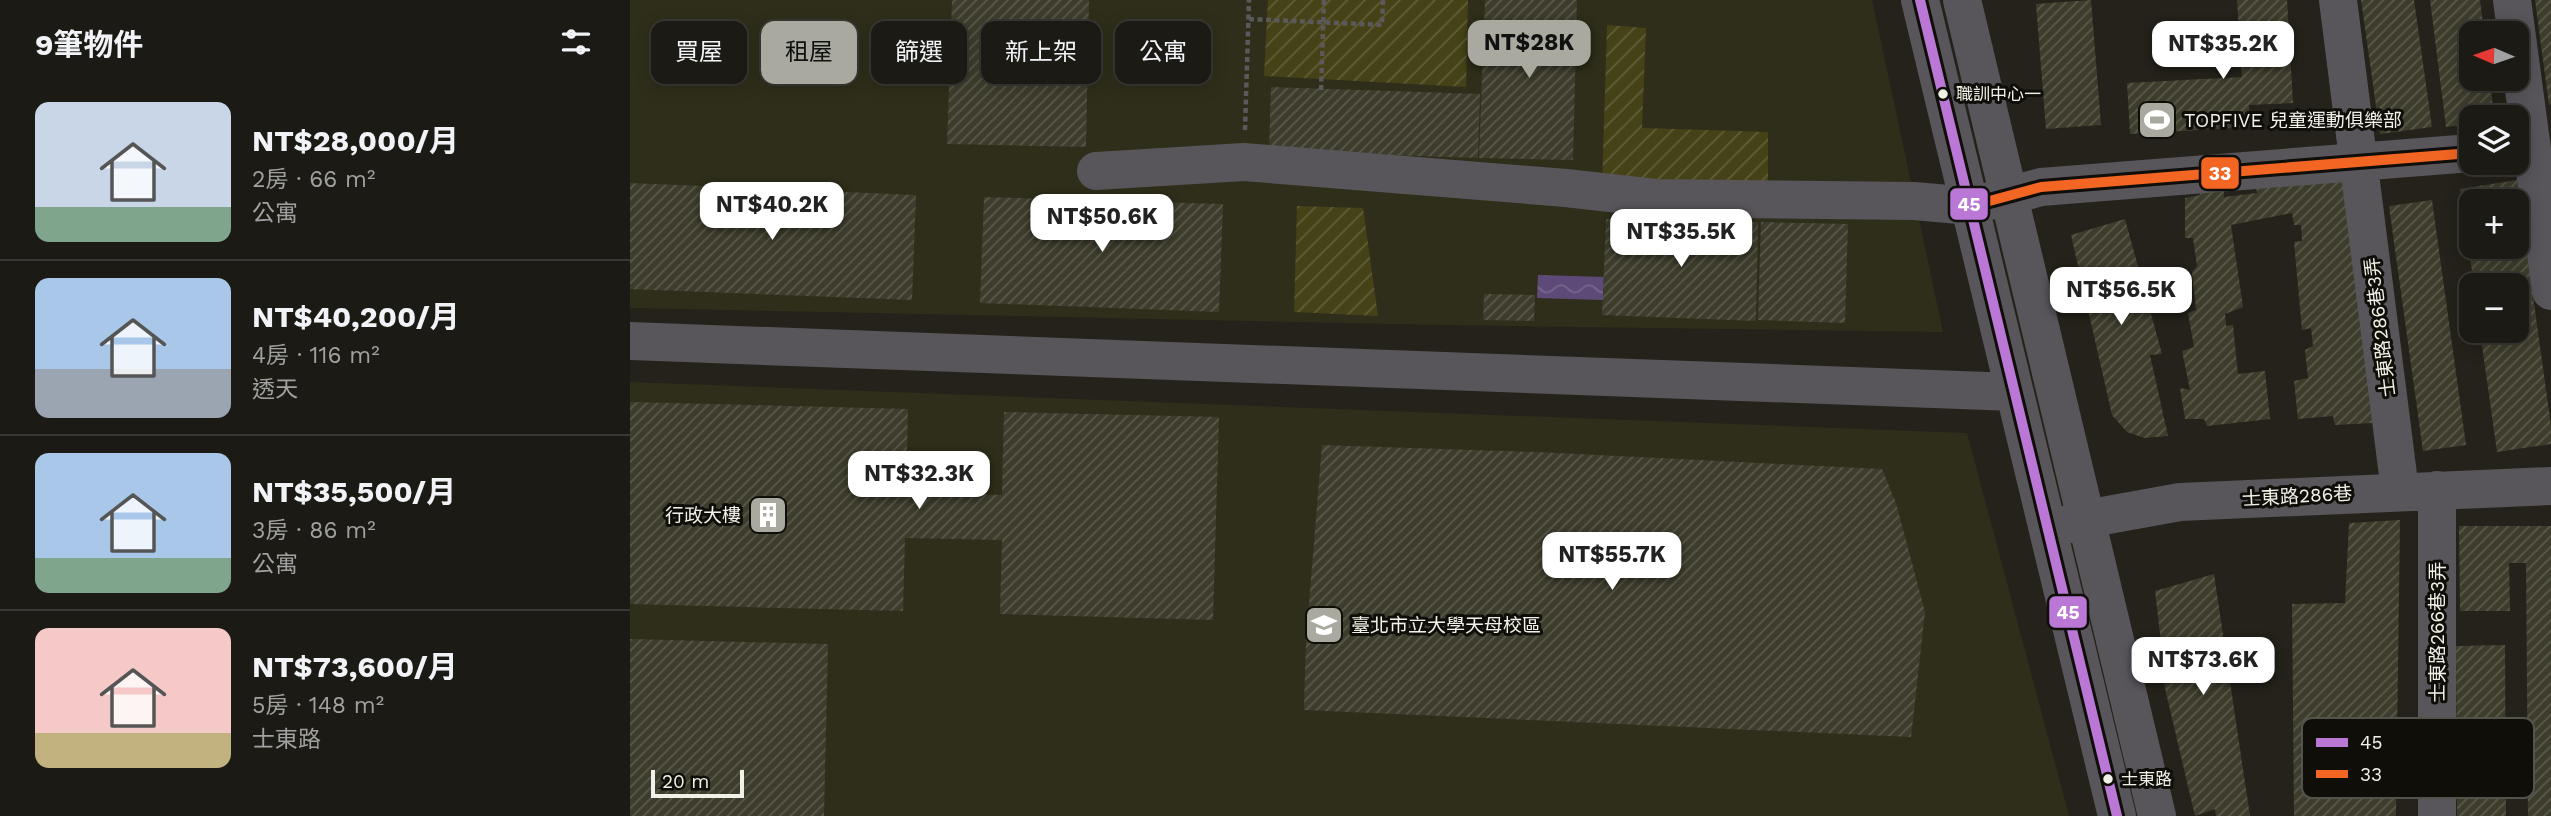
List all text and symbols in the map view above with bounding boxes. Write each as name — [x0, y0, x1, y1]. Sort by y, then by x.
pin: NT$28K — [1472, 20, 1586, 80]
chip: 買屋 — [651, 21, 747, 84]
chip: 租屋 — [761, 21, 857, 84]
chip: 篩選 — [871, 21, 967, 84]
chip: 新上架 — [981, 21, 1101, 84]
chip: 公寓 — [1115, 21, 1211, 84]
north arrow — [2459, 21, 2529, 91]
map controls — [2459, 21, 2529, 343]
pin: NT$35.2K — [2151, 22, 2295, 81]
icon: filters — [557, 23, 595, 61]
text: 9筆物件 — [35, 27, 143, 62]
text: NT$28K — [1484, 29, 1574, 56]
text: NT$35.2K — [2168, 30, 2278, 57]
place label: 職訓中心一 — [1956, 84, 2041, 104]
marker: 職訓中心一 — [1936, 87, 1950, 101]
sports icon: TOPFIVE 兒童運動俱樂部 — [2136, 99, 2178, 141]
button: layers — [2459, 105, 2529, 175]
place label: TOPFIVE 兒童運動俱樂部 — [2184, 109, 2402, 132]
text: NT$28,000/月 — [252, 123, 459, 158]
icon: home — [91, 130, 175, 214]
line badge: 33 — [2200, 156, 2240, 190]
text: 33 — [2209, 162, 2231, 185]
text: 2房 · 66 m² — [252, 166, 375, 193]
pin: NT$40.2K — [700, 182, 844, 242]
line badge: 45 — [1949, 187, 1989, 221]
button: + — [2459, 189, 2529, 259]
text: NT$40.2K — [716, 191, 828, 218]
text: 45 — [1957, 193, 1981, 216]
pin: NT$50.6K — [1030, 194, 1174, 254]
text: 公寓 — [252, 200, 298, 227]
text: NT$50.6K — [1046, 203, 1158, 230]
pin: NT$35.5K — [1609, 210, 1753, 269]
text: NT$35.5K — [1626, 218, 1736, 245]
street label: 士東路286巷3弄 — [2360, 256, 2400, 398]
pin: NT$56.5K — [2049, 268, 2193, 327]
button: − — [2459, 273, 2529, 343]
text: NT$56.5K — [2066, 276, 2176, 303]
text: NT$40,200/月 — [252, 299, 460, 334]
icon: home — [91, 306, 175, 390]
text: 4房 · 116 m² — [252, 342, 380, 369]
text: 透天 — [252, 376, 298, 403]
pin: NT$32.3K — [847, 452, 991, 511]
text: NT$32.3K — [864, 460, 974, 487]
text: NT$35,500/月 — [252, 474, 456, 509]
icon: home — [91, 481, 175, 565]
street label: 士東路286巷 — [2241, 482, 2353, 510]
building icon: 行政大樓 — [747, 494, 789, 536]
place label: 行政大樓 — [665, 504, 741, 527]
text: 3房 · 86 m² — [252, 517, 376, 544]
pin: NT$55.7K — [1540, 532, 1684, 592]
text: NT$55.7K — [1558, 541, 1666, 568]
text: 公寓 — [252, 551, 298, 578]
street label: 士東路266巷3弄 — [2426, 562, 2449, 702]
line badge: 45 — [2048, 595, 2088, 629]
text: 45 — [2056, 601, 2080, 624]
school or university icon: 臺北市立大學天母校區 — [1303, 604, 1345, 646]
place label: 臺北市立大學天母校區 — [1351, 614, 1541, 637]
pin: NT$73.6K — [2131, 638, 2275, 697]
text: NT$73.6K — [2148, 646, 2258, 673]
text: NT$73,600/月 — [252, 649, 458, 684]
icon: home — [91, 656, 175, 740]
text: 5房 · 148 m² — [252, 692, 384, 719]
legend — [2302, 718, 2534, 798]
text: 士東路 — [252, 726, 321, 753]
text: 45 — [2360, 731, 2383, 754]
text: 33 — [2360, 763, 2382, 786]
scale bar — [651, 767, 744, 799]
place label: 士東路 — [2121, 769, 2172, 789]
text: 20 m — [662, 770, 709, 793]
marker: 士東路 — [2101, 772, 2115, 786]

